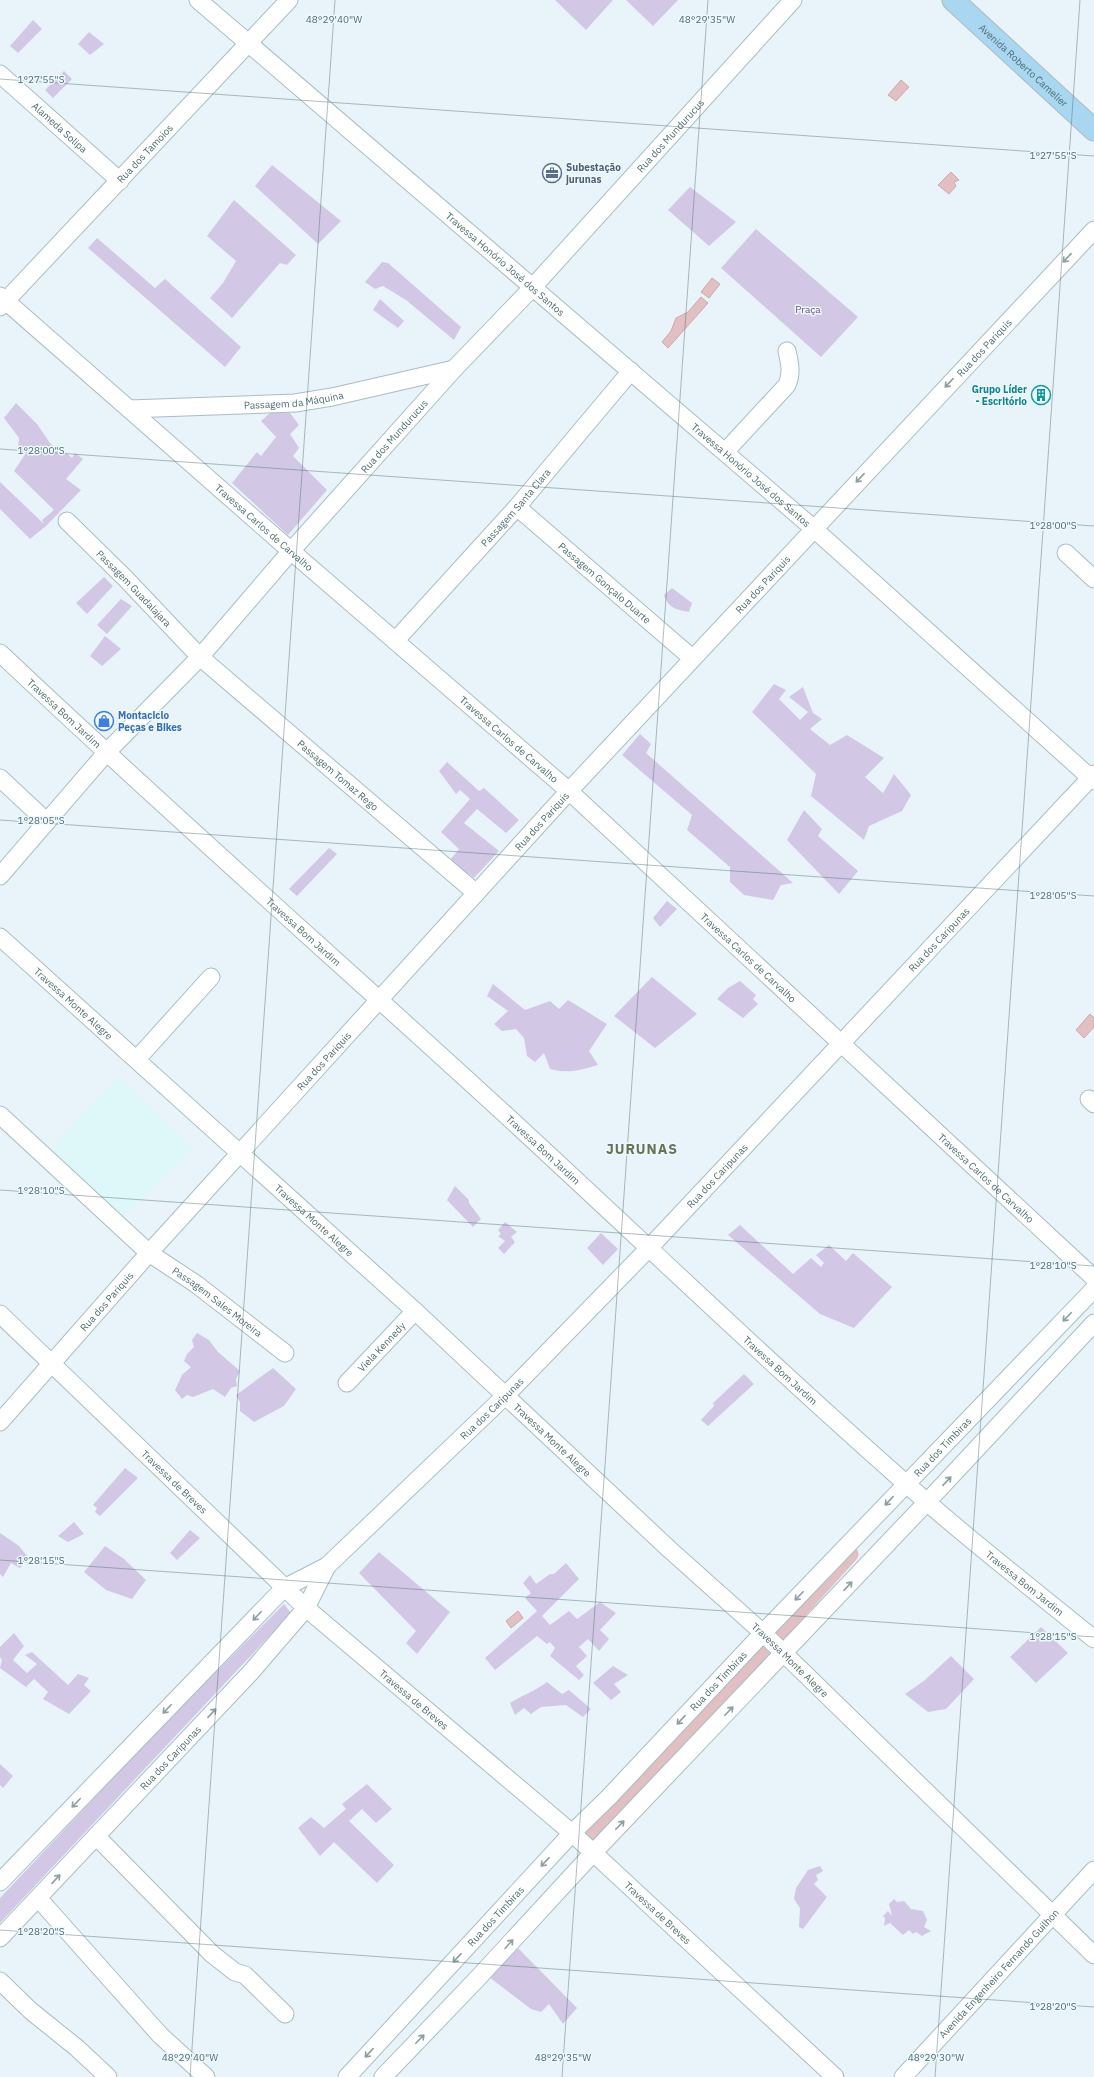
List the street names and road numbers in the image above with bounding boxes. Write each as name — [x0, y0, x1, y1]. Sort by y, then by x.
street label: Avenida Roberto Camelier — [976, 21, 1071, 110]
street label: Rua dos Mundurucus — [634, 96, 707, 175]
street label: Alameda Solipa — [29, 99, 91, 156]
street label: Rua dos Tamoios — [114, 121, 176, 186]
street label: Travessa Honório José dos Santos — [443, 209, 568, 319]
street label: Rua dos Pariquis — [954, 316, 1014, 379]
street label: Passagem da Máquina — [244, 388, 345, 411]
street label: Rua dos Mundurucus — [358, 396, 431, 475]
street label: Travessa Honório José dos Santos — [689, 420, 814, 530]
street label: Passagem Santa Clara — [478, 465, 554, 549]
street label: Travessa Carlos de Carvalho — [212, 481, 316, 574]
street label: Passagem Gonçalo Duarte — [556, 539, 654, 627]
street label: Passagem Guadalajara — [94, 547, 175, 630]
street label: Rua dos Pariquis — [732, 552, 793, 616]
street label: Travessa Bom Jardim — [25, 676, 104, 751]
street label: Travessa Carlos de Carvalho — [457, 693, 561, 786]
street label: Passagem Tomaz Rego — [295, 737, 382, 814]
street label: Rua dos Pariquis — [512, 789, 572, 853]
street label: Travessa Bom Jardim — [263, 894, 344, 969]
street label: Rua dos Caripunas — [905, 904, 972, 974]
street label: Travessa Carlos de Carvalho — [698, 910, 799, 1005]
street label: Travessa Monte Alegre — [31, 964, 116, 1043]
street label: Rua dos Pariquis — [294, 1029, 354, 1093]
street label: Travessa Bom Jardim — [503, 1112, 583, 1187]
street label: Travessa Carlos de Carvalho — [935, 1130, 1037, 1226]
street label: Rua dos Caripunas — [684, 1141, 750, 1211]
street label: Travessa Monte Alegre — [272, 1181, 357, 1259]
street label: Passagem Sales Moreira — [170, 1264, 265, 1340]
street label: Rua dos Pariquis — [77, 1269, 136, 1334]
street label: Viela Kennedy — [355, 1319, 408, 1374]
street label: Travessa Bom Jardim — [741, 1333, 820, 1408]
street label: Rua dos Caripunas — [457, 1374, 526, 1442]
street label: Travessa Monte Alegre — [511, 1400, 594, 1480]
street label: Rua dos Timbiras — [911, 1414, 974, 1479]
street label: Travessa de Breves — [139, 1447, 210, 1516]
street label: Travessa Bom Jardim — [983, 1548, 1066, 1618]
street label: Travessa Monte Alegre — [749, 1620, 832, 1700]
street label: Rua dos Timbiras — [687, 1648, 750, 1713]
street label: Travessa de Breves — [377, 1667, 451, 1732]
street label: Rua dos Caripunas — [137, 1723, 204, 1792]
street label: Travessa de Breves — [622, 1879, 694, 1947]
street label: Rua dos Timbiras — [464, 1883, 527, 1949]
street label: Avenida Engenheiro Fernando Guilhon — [936, 1906, 1062, 2041]

